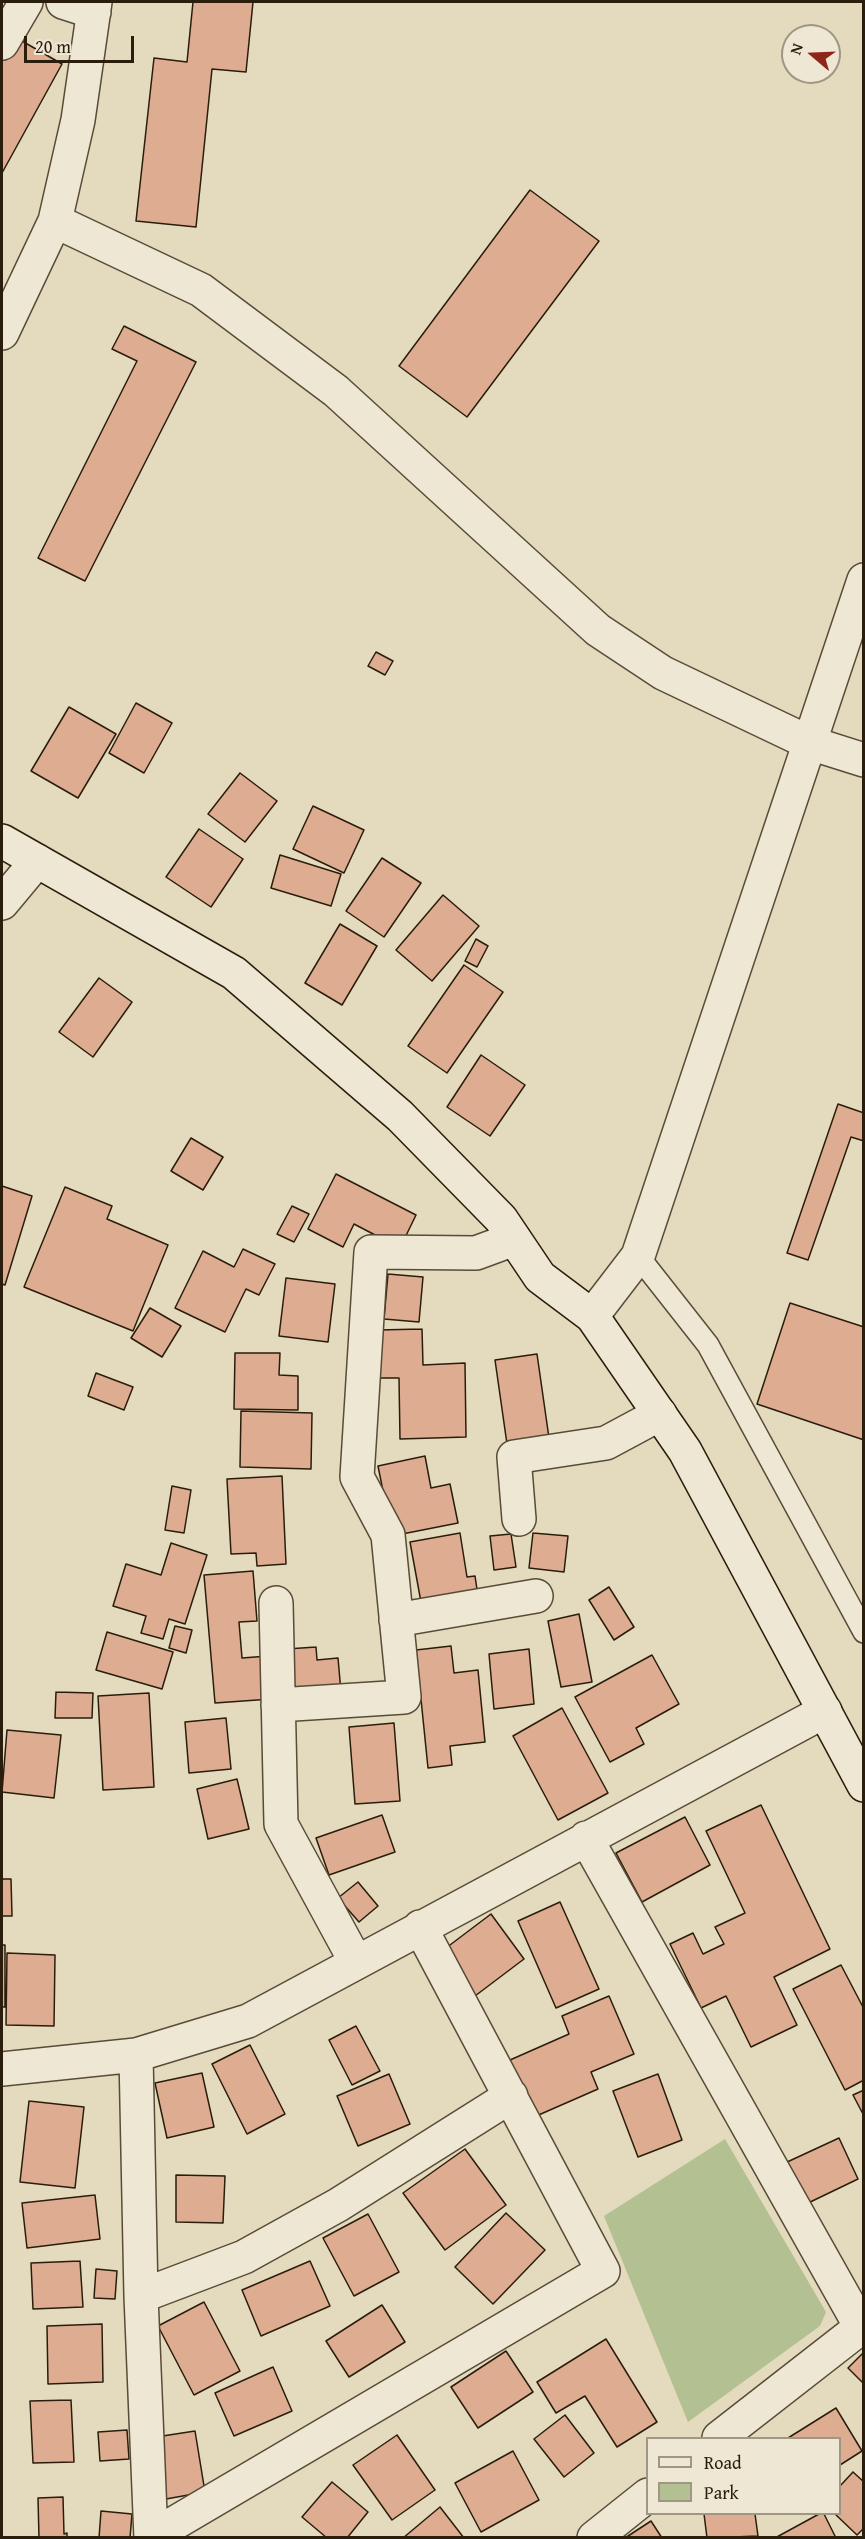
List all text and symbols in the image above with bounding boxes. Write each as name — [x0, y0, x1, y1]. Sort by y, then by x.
scale bar — [27, 24, 136, 62]
north arrow — [781, 24, 841, 84]
text: 20 m — [35, 33, 71, 60]
text: N — [783, 40, 809, 58]
legend — [646, 2437, 841, 2515]
text: Road — [704, 2449, 742, 2476]
text: Park — [704, 2479, 739, 2506]

